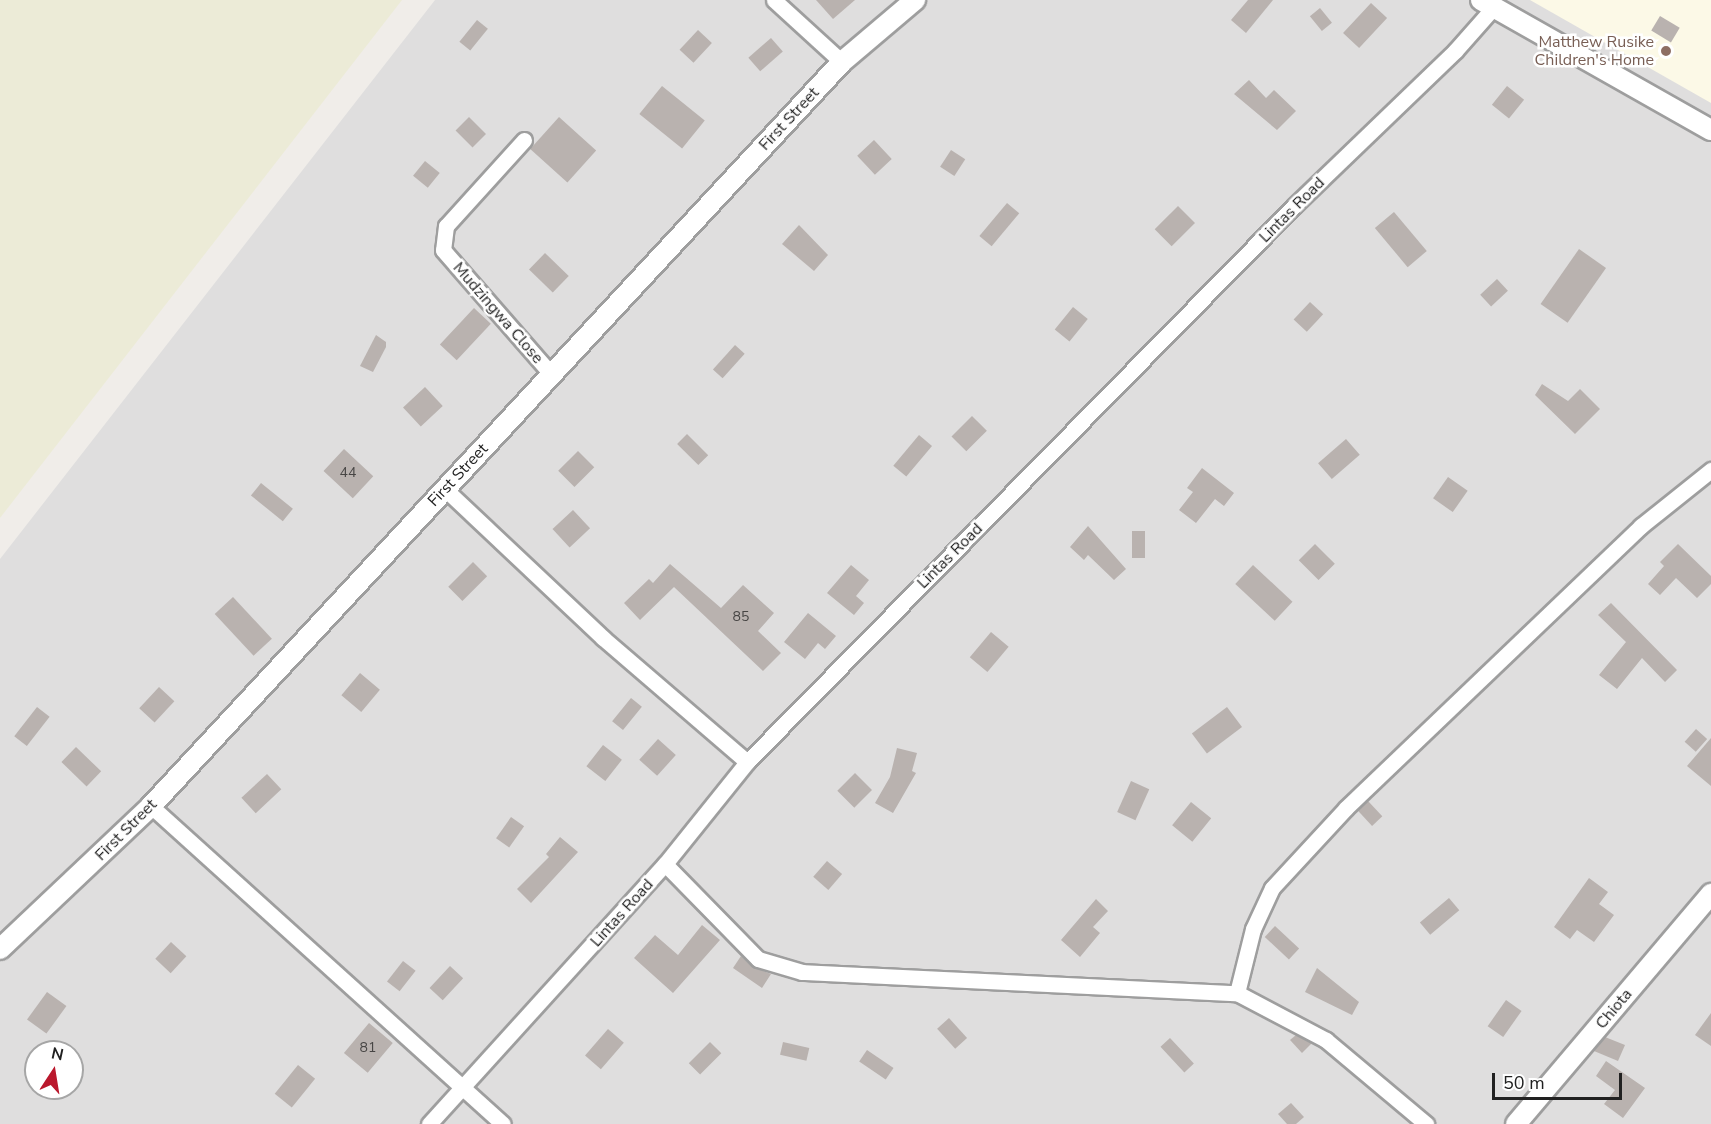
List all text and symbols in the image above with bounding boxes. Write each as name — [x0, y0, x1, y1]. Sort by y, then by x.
place label: Matthew Rusike Children's Home — [1535, 32, 1654, 70]
marker: Matthew Rusike Children's Home — [1659, 44, 1673, 58]
street label: First Street — [755, 84, 823, 154]
street label: Lintas Road — [1255, 173, 1329, 247]
street label: Mudzingwa Close — [449, 258, 547, 368]
street label: First Street — [424, 440, 492, 510]
house number: 44 — [340, 465, 356, 481]
street label: Lintas Road — [913, 519, 987, 593]
house number: 85 — [733, 609, 749, 625]
street label: First Street — [91, 795, 161, 865]
street label: Lintas Road — [587, 875, 657, 951]
street label: Chiota — [1592, 985, 1636, 1033]
north arrow — [24, 1040, 84, 1100]
house number: 81 — [360, 1040, 376, 1056]
text: N — [49, 1042, 65, 1066]
scale bar — [1495, 1061, 1626, 1099]
text: 50 m — [1503, 1071, 1545, 1095]

